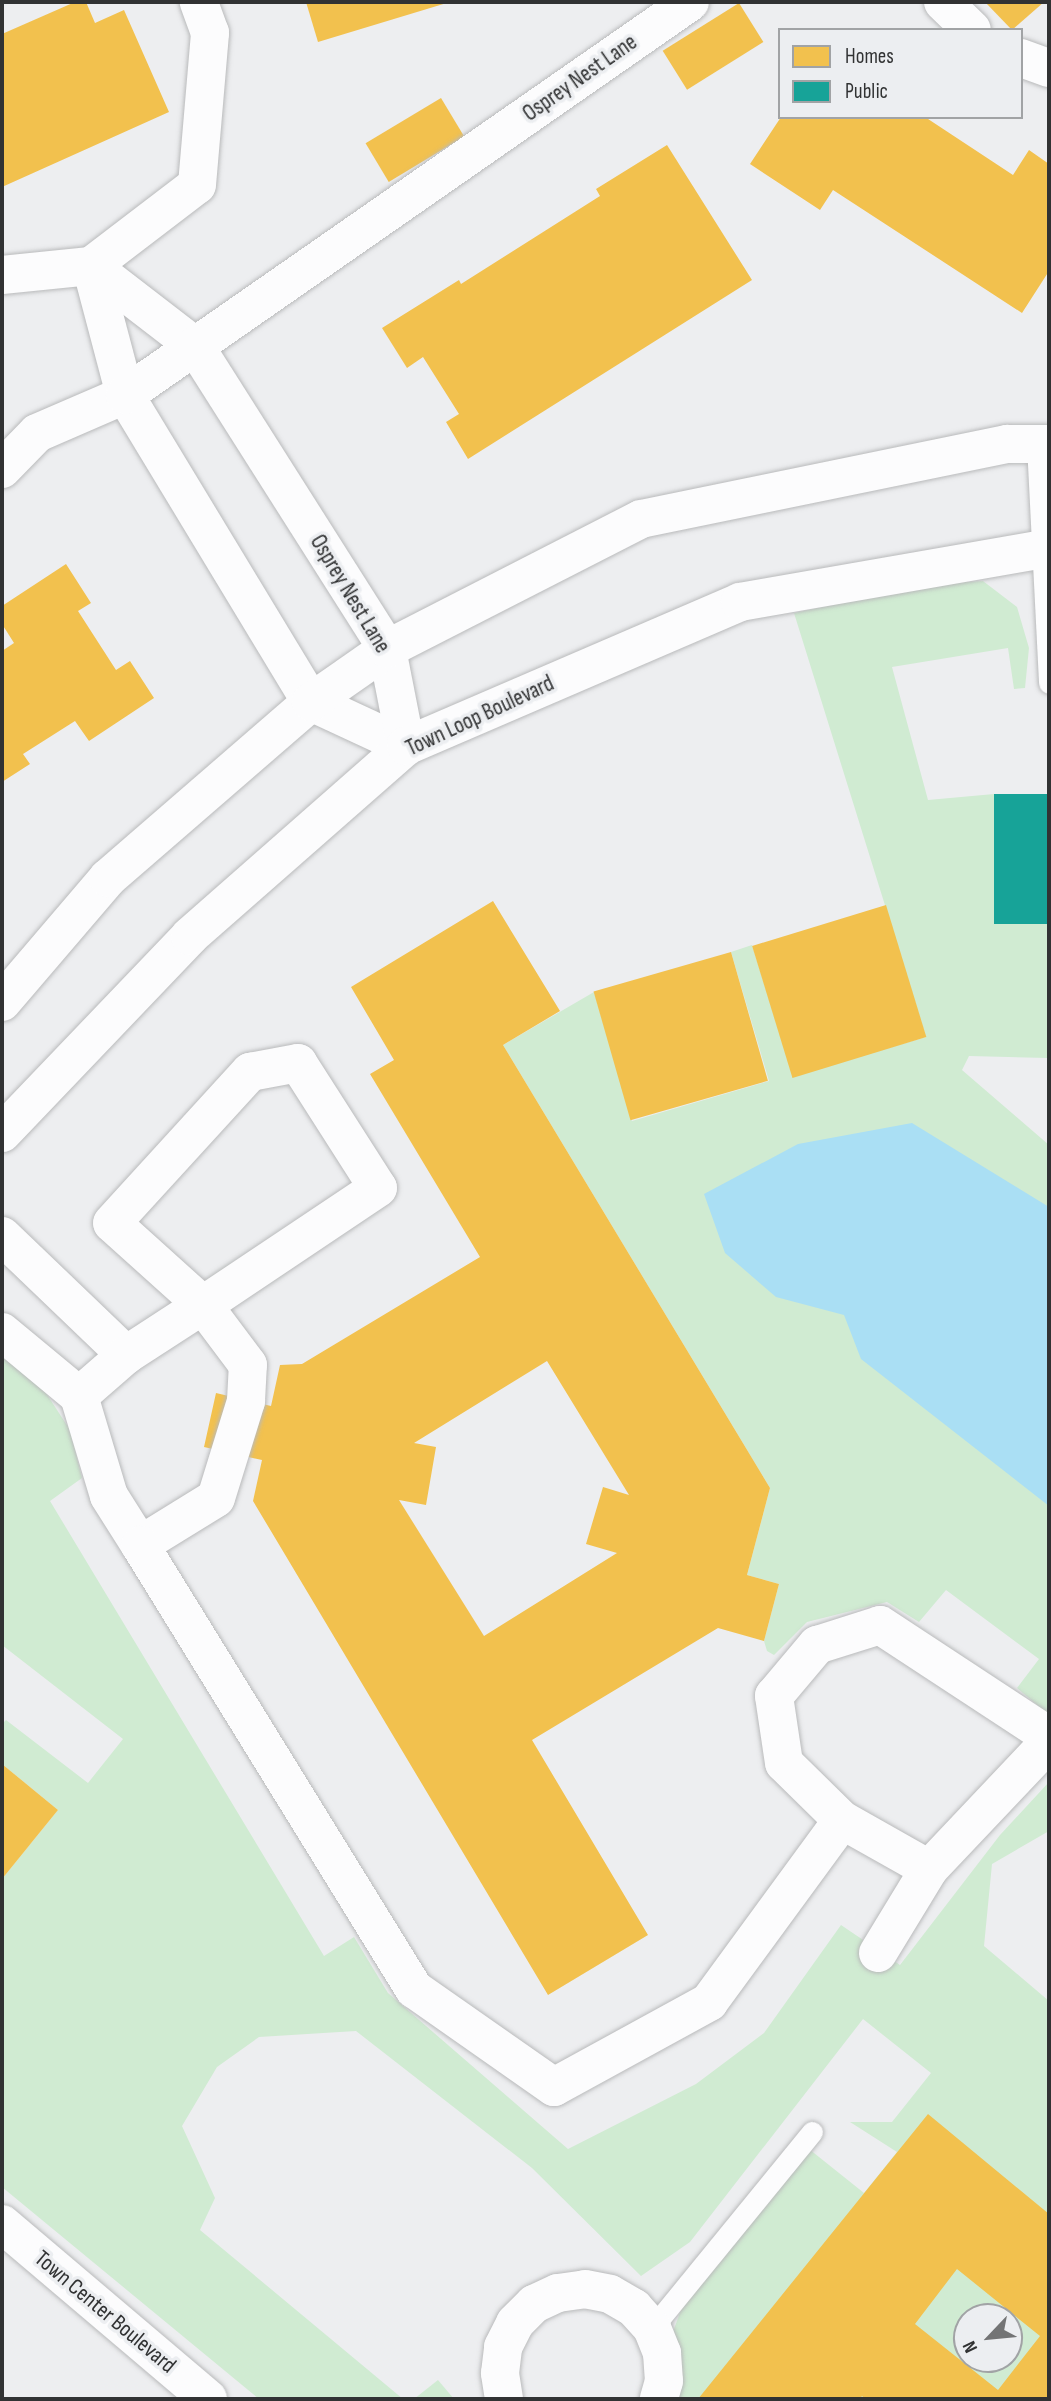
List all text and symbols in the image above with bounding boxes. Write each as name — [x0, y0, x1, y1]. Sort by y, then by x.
street label: Osprey Nest Lane — [517, 28, 643, 128]
legend — [778, 28, 1023, 119]
text: Homes — [845, 44, 894, 69]
text: Public — [845, 79, 888, 104]
street label: Osprey Nest Lane — [304, 530, 396, 658]
street label: Town Loop Boulevard — [402, 670, 558, 762]
street label: Town Center Boulevard — [29, 2245, 181, 2379]
north arrow — [953, 2303, 1023, 2373]
text: N — [958, 2337, 983, 2356]

